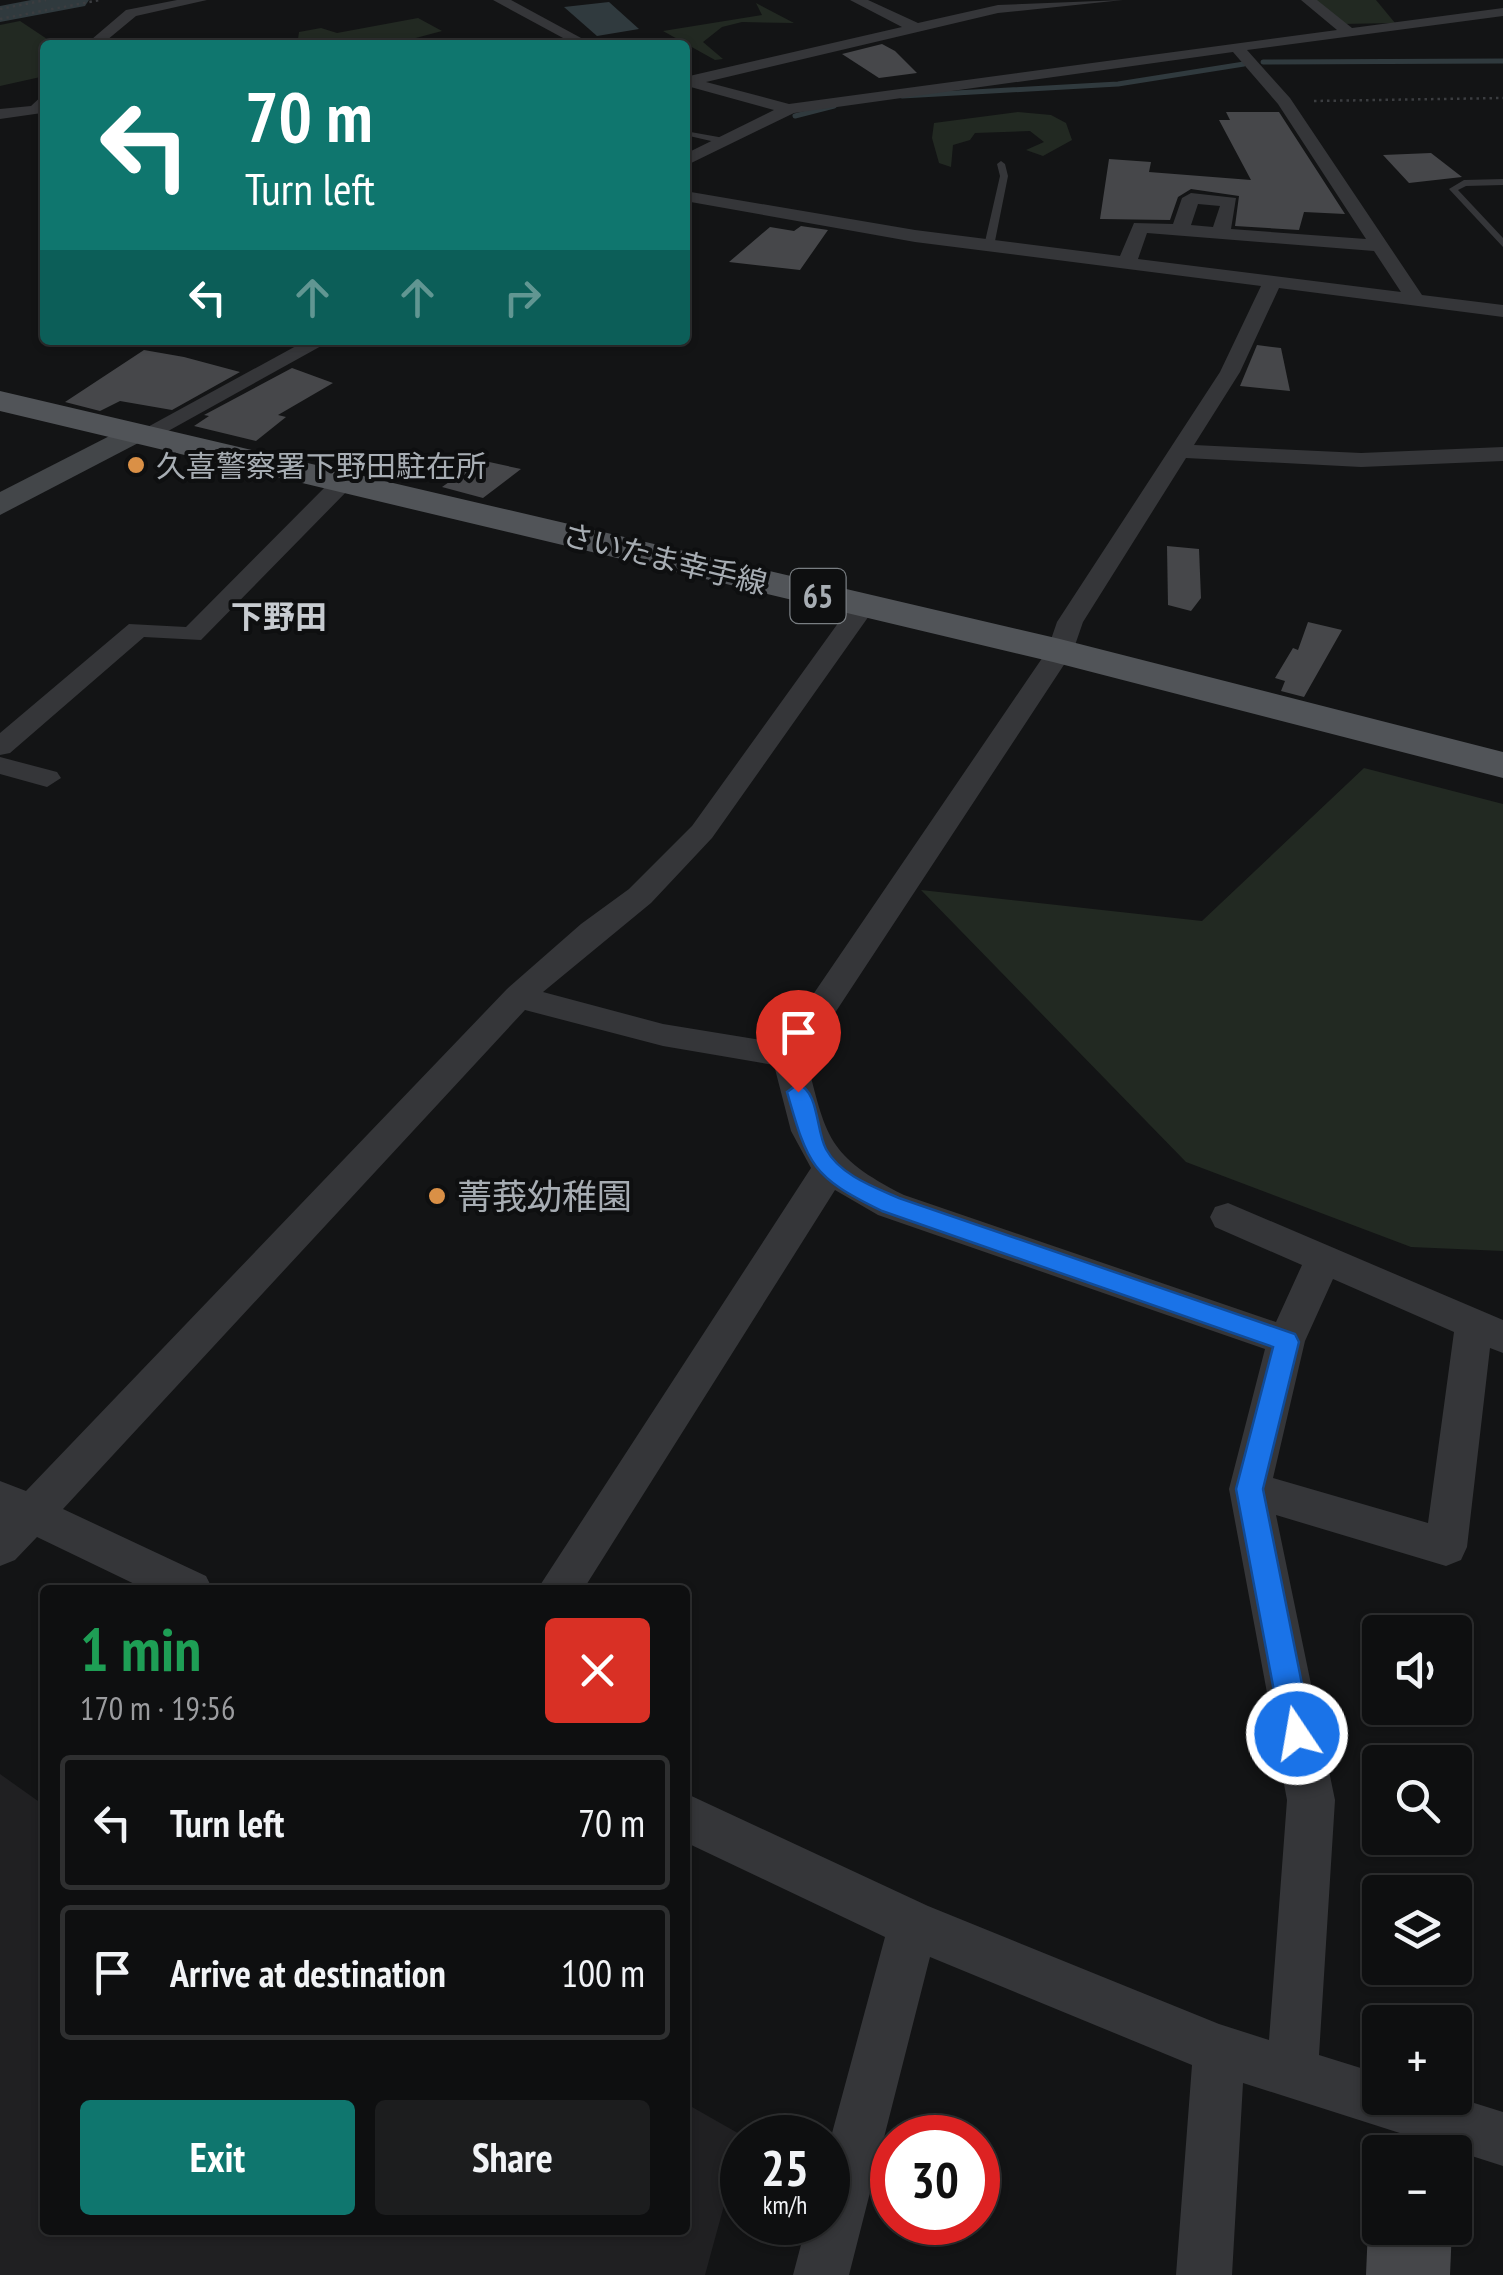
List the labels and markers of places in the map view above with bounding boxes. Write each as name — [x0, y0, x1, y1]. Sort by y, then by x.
place label: 久喜警察署下野田駐在所 — [156, 446, 486, 485]
marker: 久喜警察署下野田駐在所 — [125, 454, 147, 476]
pin — [756, 990, 841, 1093]
place label: 菁莪幼稚園 — [457, 1173, 632, 1219]
marker: 菁莪幼稚園 — [426, 1185, 448, 1207]

